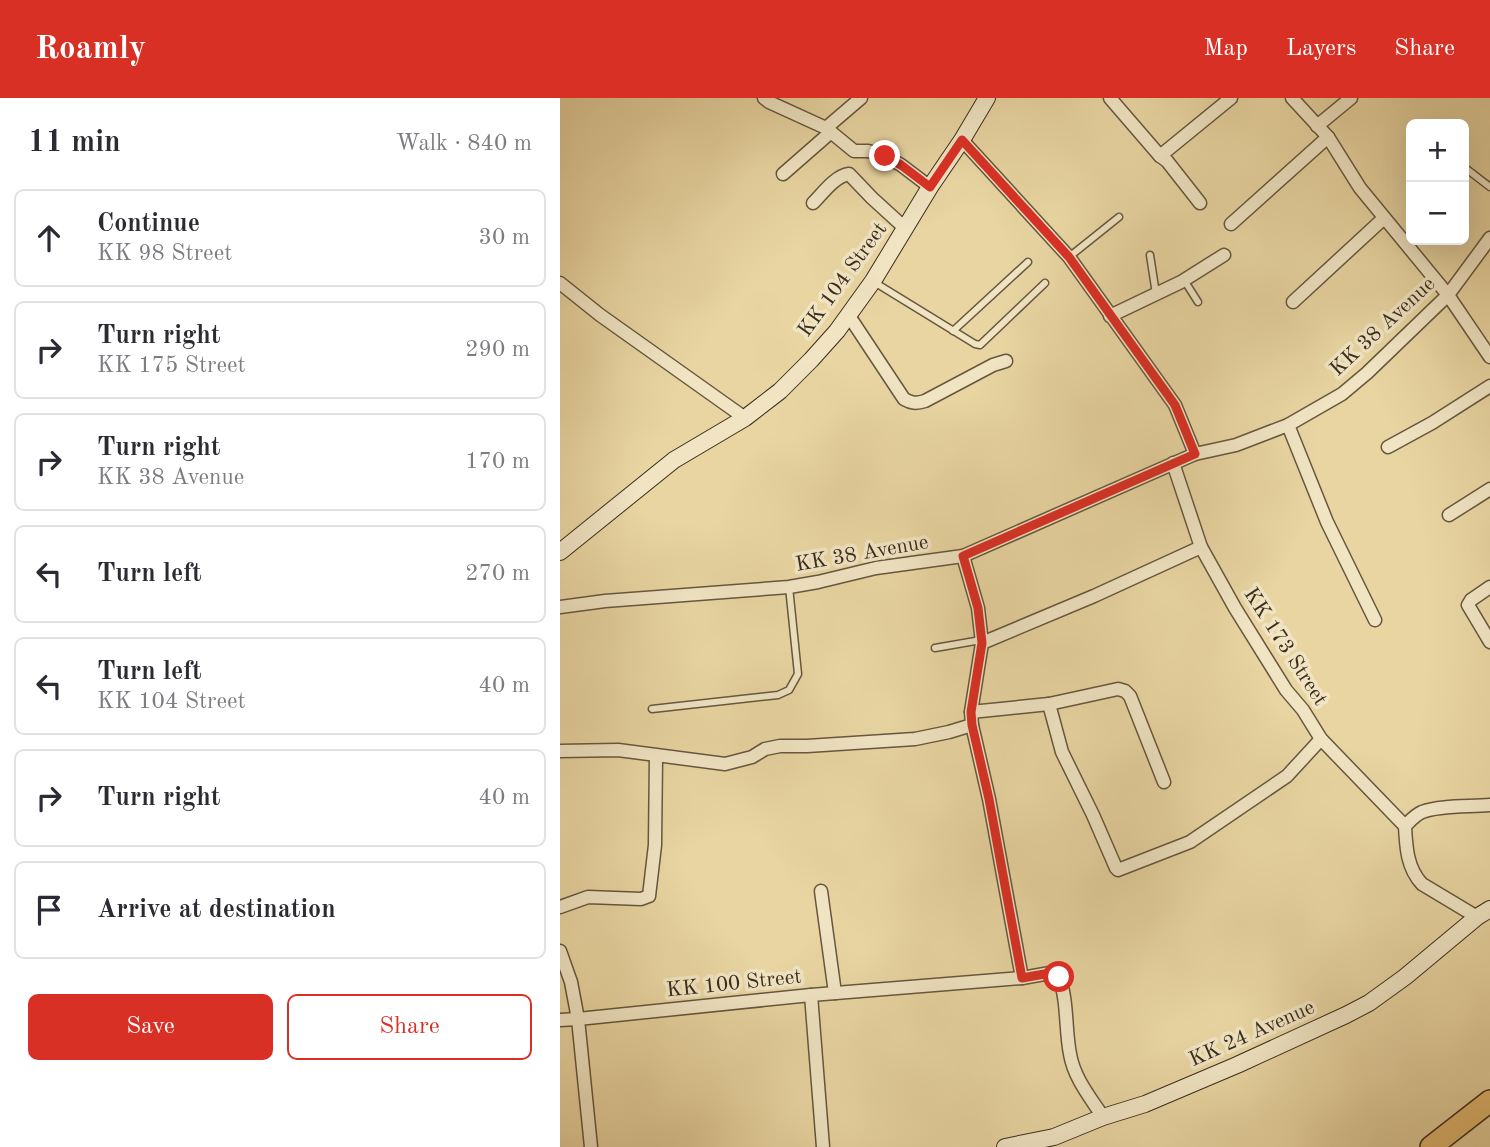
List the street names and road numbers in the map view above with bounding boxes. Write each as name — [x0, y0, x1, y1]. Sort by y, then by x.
street label: KK 104 Street — [795, 219, 891, 341]
street label: KK 38 Avenue — [1327, 273, 1439, 381]
street label: KK 38 Avenue — [794, 532, 930, 576]
street label: KK 173 Street — [1239, 584, 1331, 710]
street label: KK 100 Street — [665, 966, 803, 1002]
street label: KK 24 Avenue — [1186, 997, 1318, 1071]

